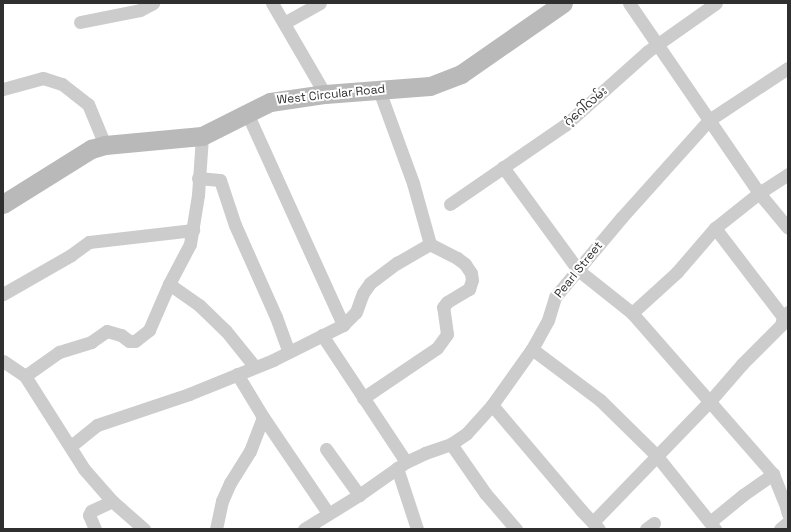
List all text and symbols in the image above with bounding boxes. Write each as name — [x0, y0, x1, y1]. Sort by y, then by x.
street label: West Circular Road — [276, 82, 386, 108]
street label: ဂံ့ဂေါ်လမ်း — [561, 84, 611, 130]
street label: Pearl Street — [552, 239, 606, 301]

